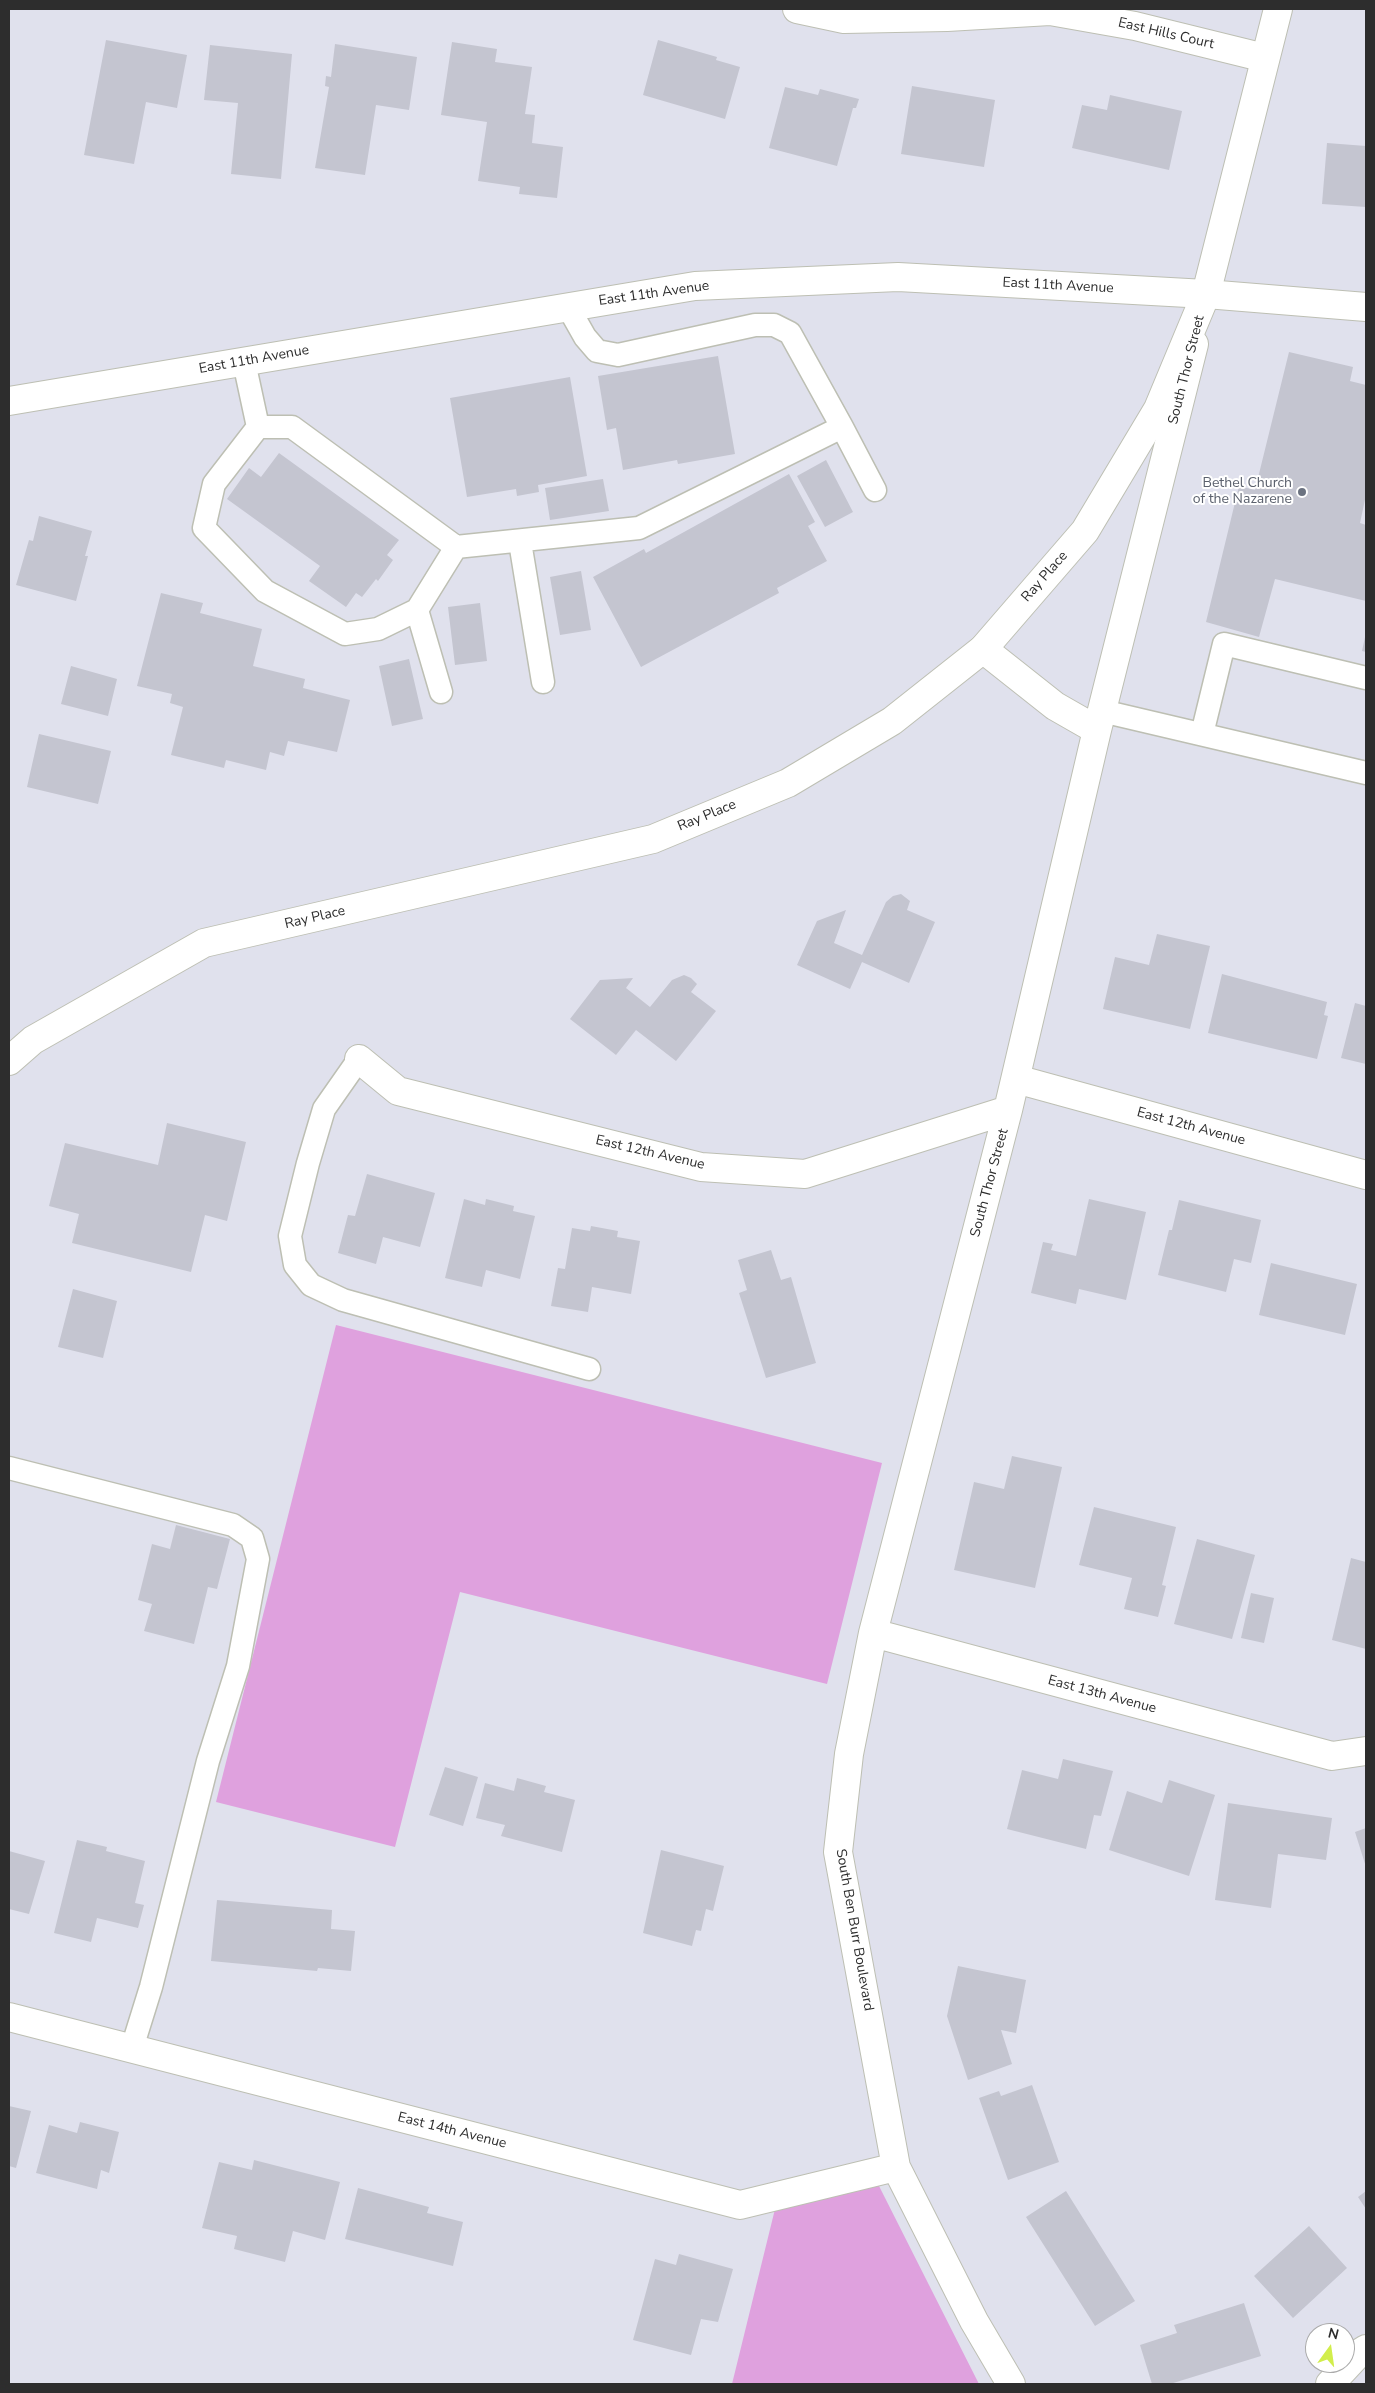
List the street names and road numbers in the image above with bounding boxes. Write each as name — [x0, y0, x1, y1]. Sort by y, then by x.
street label: East Hills Court — [1116, 15, 1216, 53]
street label: East 11th Avenue — [1002, 275, 1114, 297]
street label: East 11th Avenue — [598, 278, 710, 310]
street label: South Thor Street — [1165, 314, 1209, 426]
street label: East 11th Avenue — [198, 342, 310, 378]
street label: Ray Place — [1018, 548, 1072, 606]
street label: Ray Place — [675, 797, 739, 835]
street label: Ray Place — [283, 903, 347, 933]
street label: East 12th Avenue — [1135, 1104, 1247, 1150]
street label: South Thor Street — [967, 1127, 1013, 1239]
street label: East 12th Avenue — [594, 1132, 706, 1174]
street label: East 13th Avenue — [1046, 1672, 1158, 1718]
street label: South Ben Burr Boulevard — [831, 1848, 877, 2012]
street label: East 14th Avenue — [396, 2109, 508, 2153]

